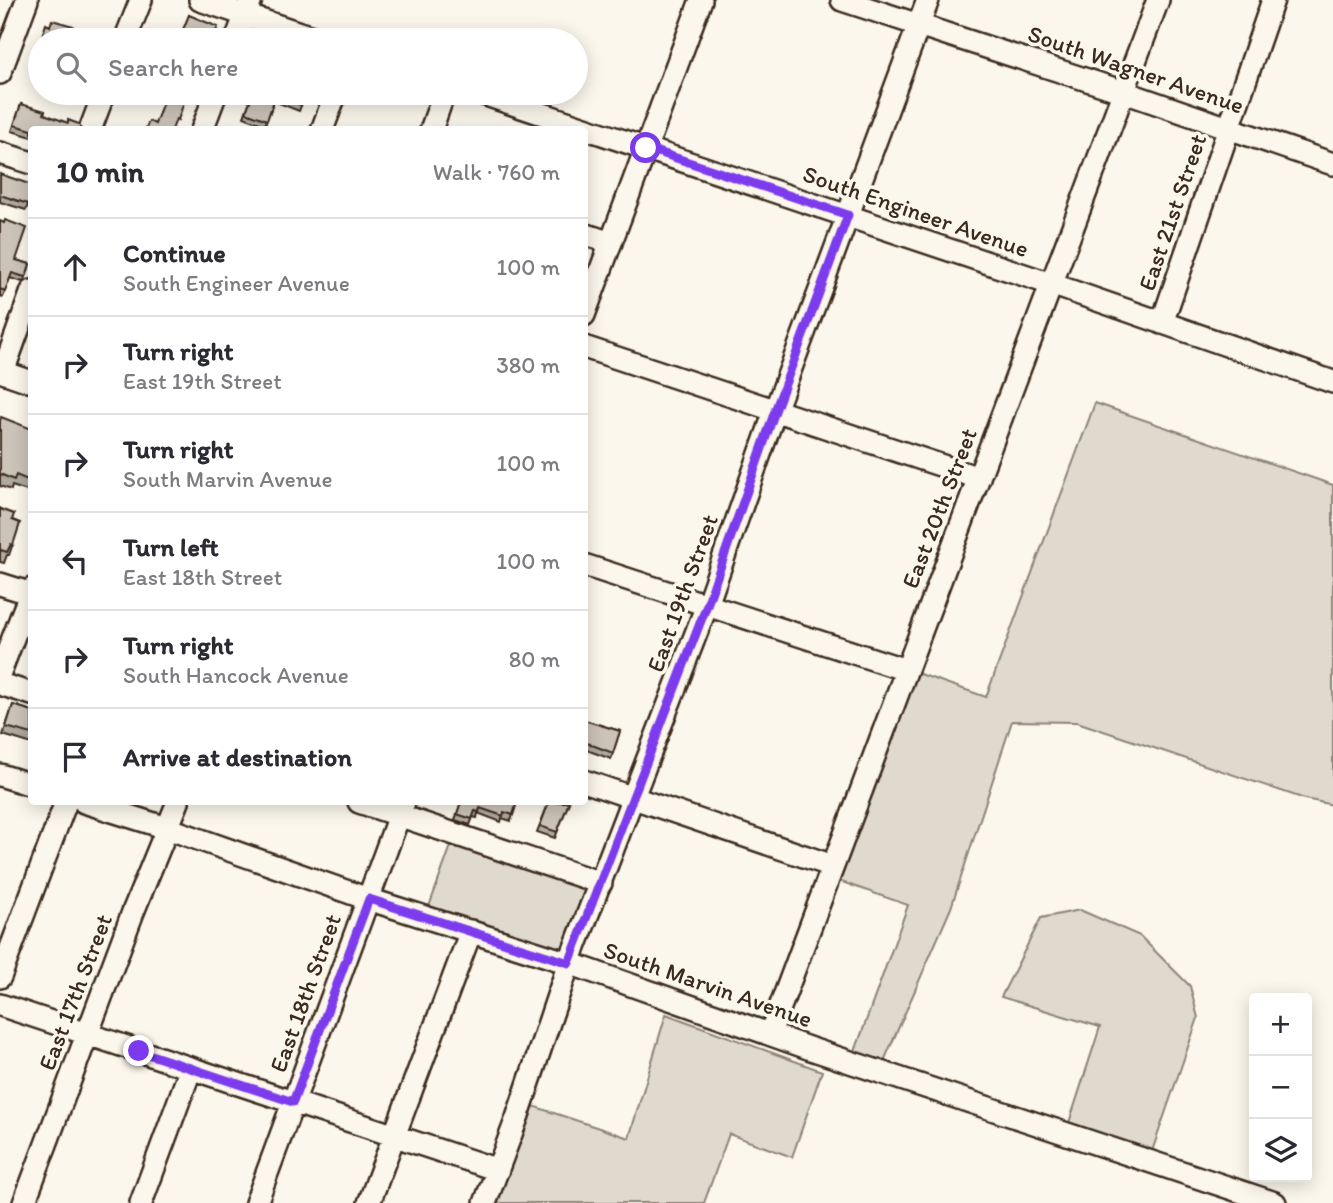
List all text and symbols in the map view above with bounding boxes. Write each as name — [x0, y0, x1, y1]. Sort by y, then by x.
street label: South Wagner Avenue — [1024, 18, 1248, 120]
search box — [28, 28, 588, 105]
icon: search — [52, 48, 90, 86]
text: Search here — [108, 51, 238, 83]
street label: East 21st Street — [1132, 130, 1212, 294]
route start — [630, 132, 661, 163]
text: 10 min — [56, 153, 144, 190]
text: Walk · 760 m — [433, 158, 560, 186]
street label: South Engineer Avenue — [799, 159, 1033, 263]
text: Continue — [123, 237, 226, 269]
icon: ahead — [56, 248, 94, 286]
text: 100 m — [496, 253, 560, 281]
text: South Engineer Avenue — [123, 269, 350, 297]
text: Turn right — [123, 335, 234, 367]
icon: right — [56, 346, 94, 384]
text: 380 m — [496, 351, 560, 379]
text: East 19th Street — [123, 367, 282, 395]
street label: East 20th Street — [895, 424, 983, 592]
text: Turn right — [123, 433, 234, 465]
icon: right — [56, 444, 94, 482]
text: 100 m — [496, 449, 560, 477]
text: South Marvin Avenue — [123, 465, 332, 493]
street label: East 19th Street — [640, 510, 724, 676]
text: Turn left — [123, 531, 219, 563]
icon: left — [56, 542, 94, 580]
text: 100 m — [496, 547, 560, 575]
text: East 18th Street — [123, 563, 282, 591]
text: Turn right — [123, 629, 234, 661]
icon: right — [56, 640, 94, 678]
text: 80 m — [509, 645, 560, 673]
text: South Hancock Avenue — [123, 661, 349, 689]
icon: arrive — [56, 738, 94, 776]
text: Arrive at destination — [123, 741, 352, 773]
street label: East 17th Street — [32, 910, 118, 1074]
street label: East 18th Street — [263, 910, 347, 1076]
street label: South Marvin Avenue — [600, 935, 816, 1033]
map controls — [1249, 993, 1312, 1182]
button: + — [1249, 993, 1312, 1056]
route end — [123, 1035, 154, 1066]
button: − — [1249, 1056, 1312, 1119]
button: layers — [1249, 1119, 1312, 1182]

